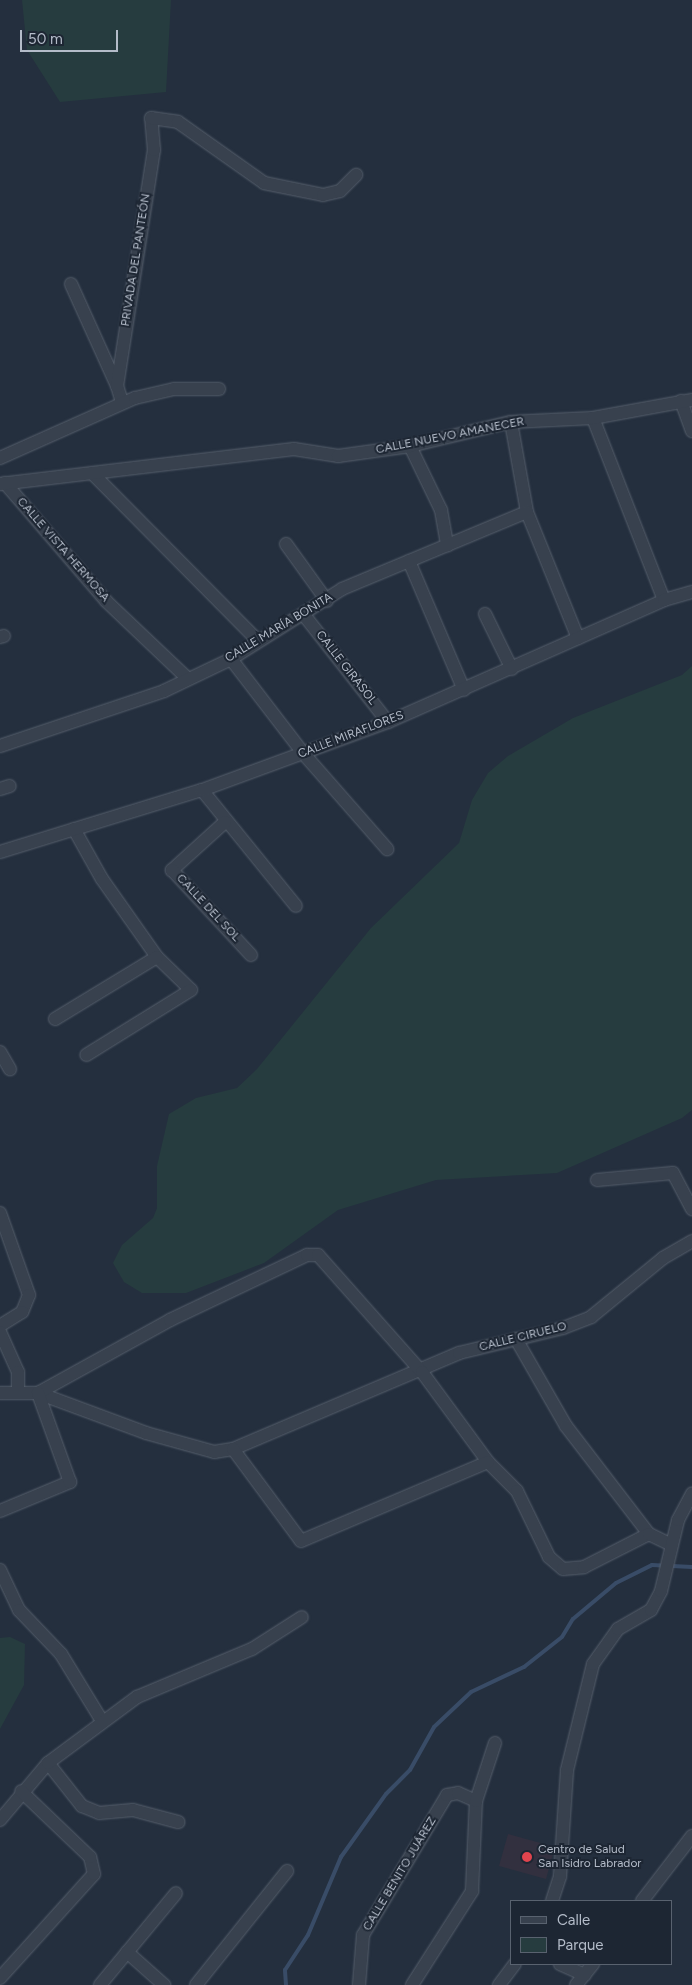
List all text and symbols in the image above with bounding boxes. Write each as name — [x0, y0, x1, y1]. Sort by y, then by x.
scale bar — [22, 20, 120, 52]
text: 50 m — [28, 30, 63, 48]
street label: PRIVADA DEL PANTEÓN — [118, 193, 154, 327]
street label: CALLE NUEVO AMANECER — [375, 415, 525, 457]
street label: CALLE VISTA HERMOSA — [14, 495, 112, 605]
street label: CALLE MARÍA BONITA — [223, 590, 335, 666]
street label: CALLE GIRASOL — [313, 628, 379, 708]
street label: CALLE MIRAFLORES — [296, 708, 406, 762]
street label: CALLE DEL SOL — [173, 871, 243, 945]
street label: CALLE CIRUELO — [478, 1319, 568, 1355]
street label: CALLE BENITO JUÁREZ — [360, 1814, 440, 1934]
place label: Centro de Salud San Isidro Labrador — [538, 1843, 641, 1871]
marker: Centro de Salud San Isidro Labrador — [520, 1850, 534, 1864]
legend — [510, 1900, 672, 1965]
text: Calle — [557, 1911, 590, 1929]
text: Parque — [557, 1936, 604, 1954]

